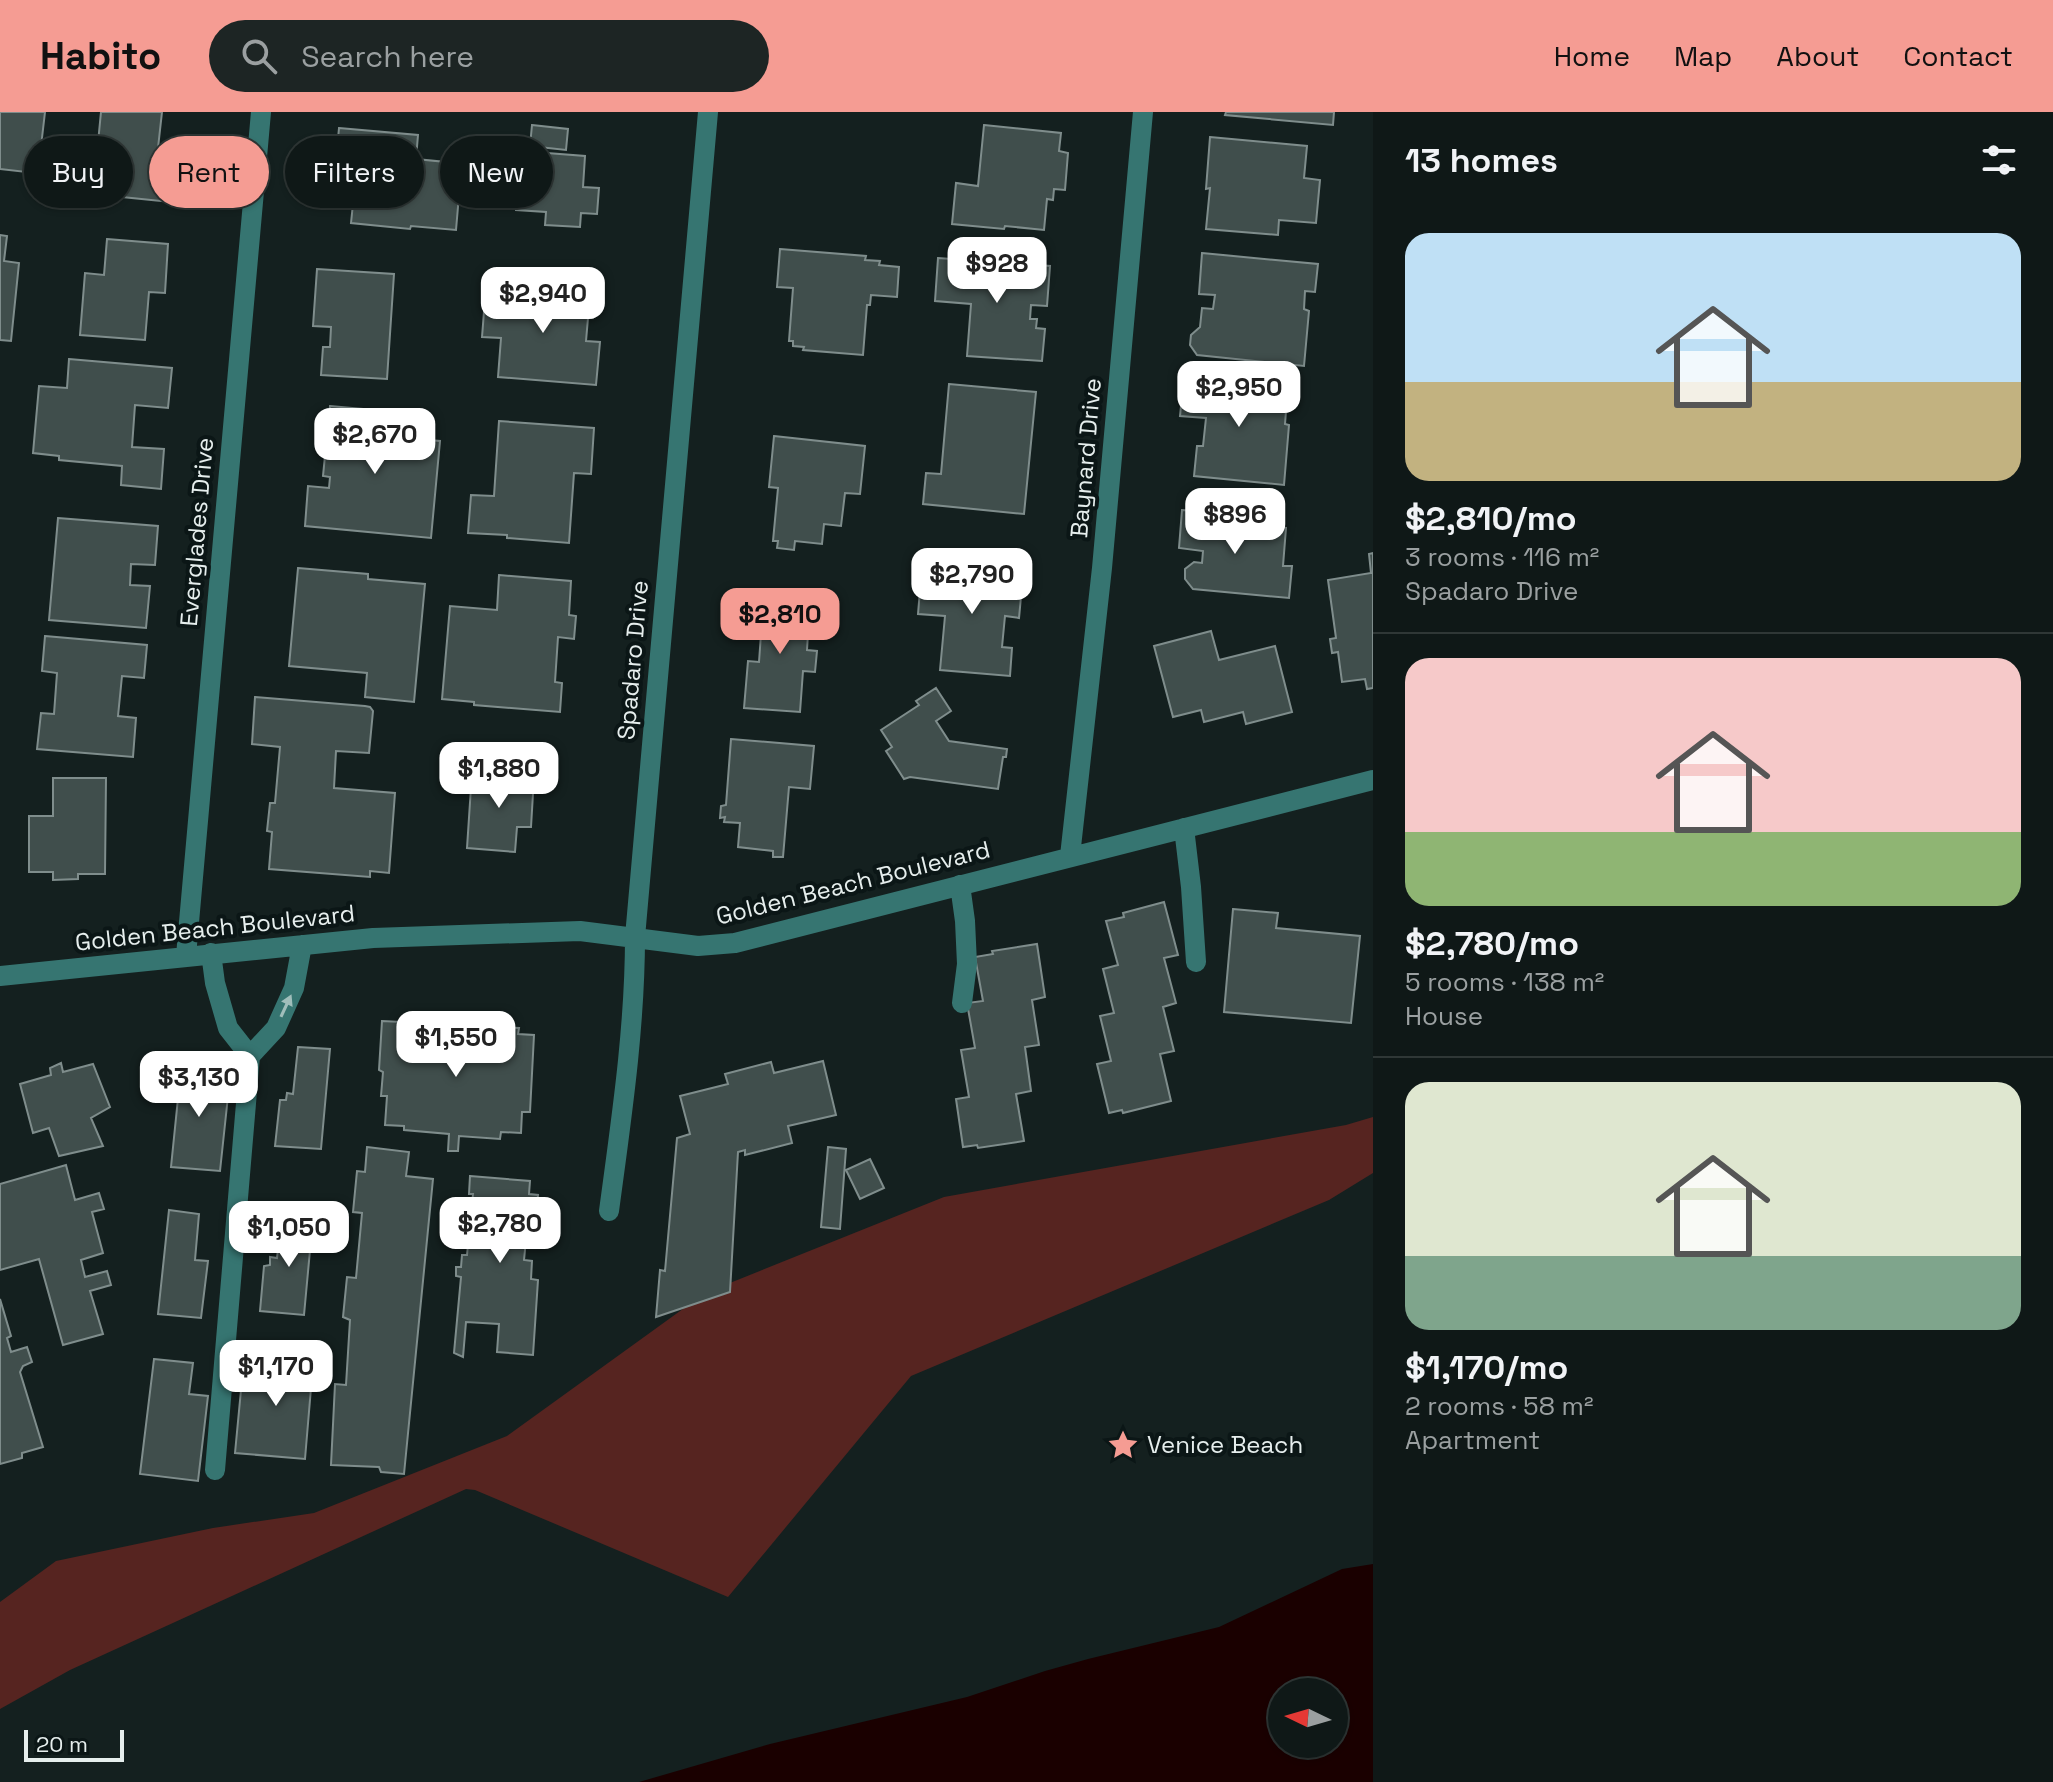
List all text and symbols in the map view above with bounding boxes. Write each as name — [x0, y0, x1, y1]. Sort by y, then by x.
search box — [209, 20, 769, 92]
text: Habito — [40, 32, 161, 80]
icon: search — [237, 34, 281, 78]
text: Search here — [301, 37, 474, 76]
text: Home — [1554, 38, 1630, 74]
text: Map — [1674, 38, 1732, 74]
text: About — [1776, 38, 1859, 74]
text: Contact — [1903, 38, 2013, 74]
chip: Buy — [24, 136, 133, 208]
chip: Rent — [149, 136, 269, 208]
chip: Filters — [285, 136, 424, 208]
chip: New — [440, 136, 553, 208]
icon: filters — [1977, 138, 2021, 182]
text: 13 homes — [1405, 139, 1558, 182]
pin: $928 — [950, 237, 1044, 305]
text: $928 — [966, 246, 1028, 280]
pin: $2,940 — [478, 267, 608, 335]
text: $2,940 — [499, 276, 587, 310]
icon: home — [1641, 285, 1785, 429]
pin: $2,950 — [1174, 361, 1304, 429]
text: $2,950 — [1195, 370, 1283, 404]
street label: Baynard Drive — [1063, 377, 1108, 539]
pin: $2,670 — [310, 408, 440, 476]
text: $2,670 — [332, 417, 418, 451]
street label: Everglades Drive — [173, 436, 220, 628]
pin: $896 — [1188, 488, 1282, 556]
text: $896 — [1203, 497, 1267, 531]
text: $2,810/mo — [1405, 497, 1577, 540]
text: 3 rooms · 116 m² — [1405, 540, 1599, 574]
pin: $2,790 — [907, 548, 1037, 616]
text: $2,790 — [929, 557, 1015, 591]
text: Spadaro Drive — [1405, 574, 1578, 608]
street label: Spadaro Drive — [610, 579, 655, 741]
pin: $2,810 — [715, 588, 845, 656]
text: $2,810 — [738, 597, 822, 631]
icon: home — [1641, 710, 1785, 854]
pin: $1,880 — [434, 742, 564, 810]
text: $1,880 — [457, 751, 541, 785]
street label: Golden Beach Boulevard — [713, 833, 993, 932]
street label: Golden Beach Boulevard — [73, 897, 356, 958]
text: $2,780/mo — [1405, 922, 1579, 965]
text: 5 rooms · 138 m² — [1405, 965, 1604, 999]
one-way arrow — [279, 994, 293, 1017]
text: House — [1405, 999, 1483, 1033]
pin: $1,550 — [391, 1011, 521, 1079]
text: $1,550 — [414, 1020, 498, 1054]
pin: $3,130 — [134, 1051, 264, 1119]
text: $3,130 — [158, 1060, 240, 1094]
icon: home — [1641, 1134, 1785, 1278]
pin: $2,780 — [435, 1197, 565, 1265]
pin: $1,050 — [224, 1201, 354, 1269]
text: $2,780 — [458, 1206, 542, 1240]
text: $1,050 — [247, 1210, 331, 1244]
pin: $1,170 — [211, 1340, 341, 1408]
text: $1,170/mo — [1405, 1346, 1568, 1389]
text: $1,170 — [238, 1349, 314, 1383]
text: 2 rooms · 58 m² — [1405, 1389, 1593, 1423]
text: Apartment — [1405, 1423, 1540, 1457]
place icon: Venice Beach — [1106, 1428, 1140, 1462]
place label: Venice Beach — [1147, 1429, 1303, 1460]
north arrow — [1268, 1678, 1348, 1758]
map controls — [1268, 1678, 1348, 1758]
scale bar — [24, 1726, 124, 1762]
text: 20 m — [36, 1730, 88, 1758]

